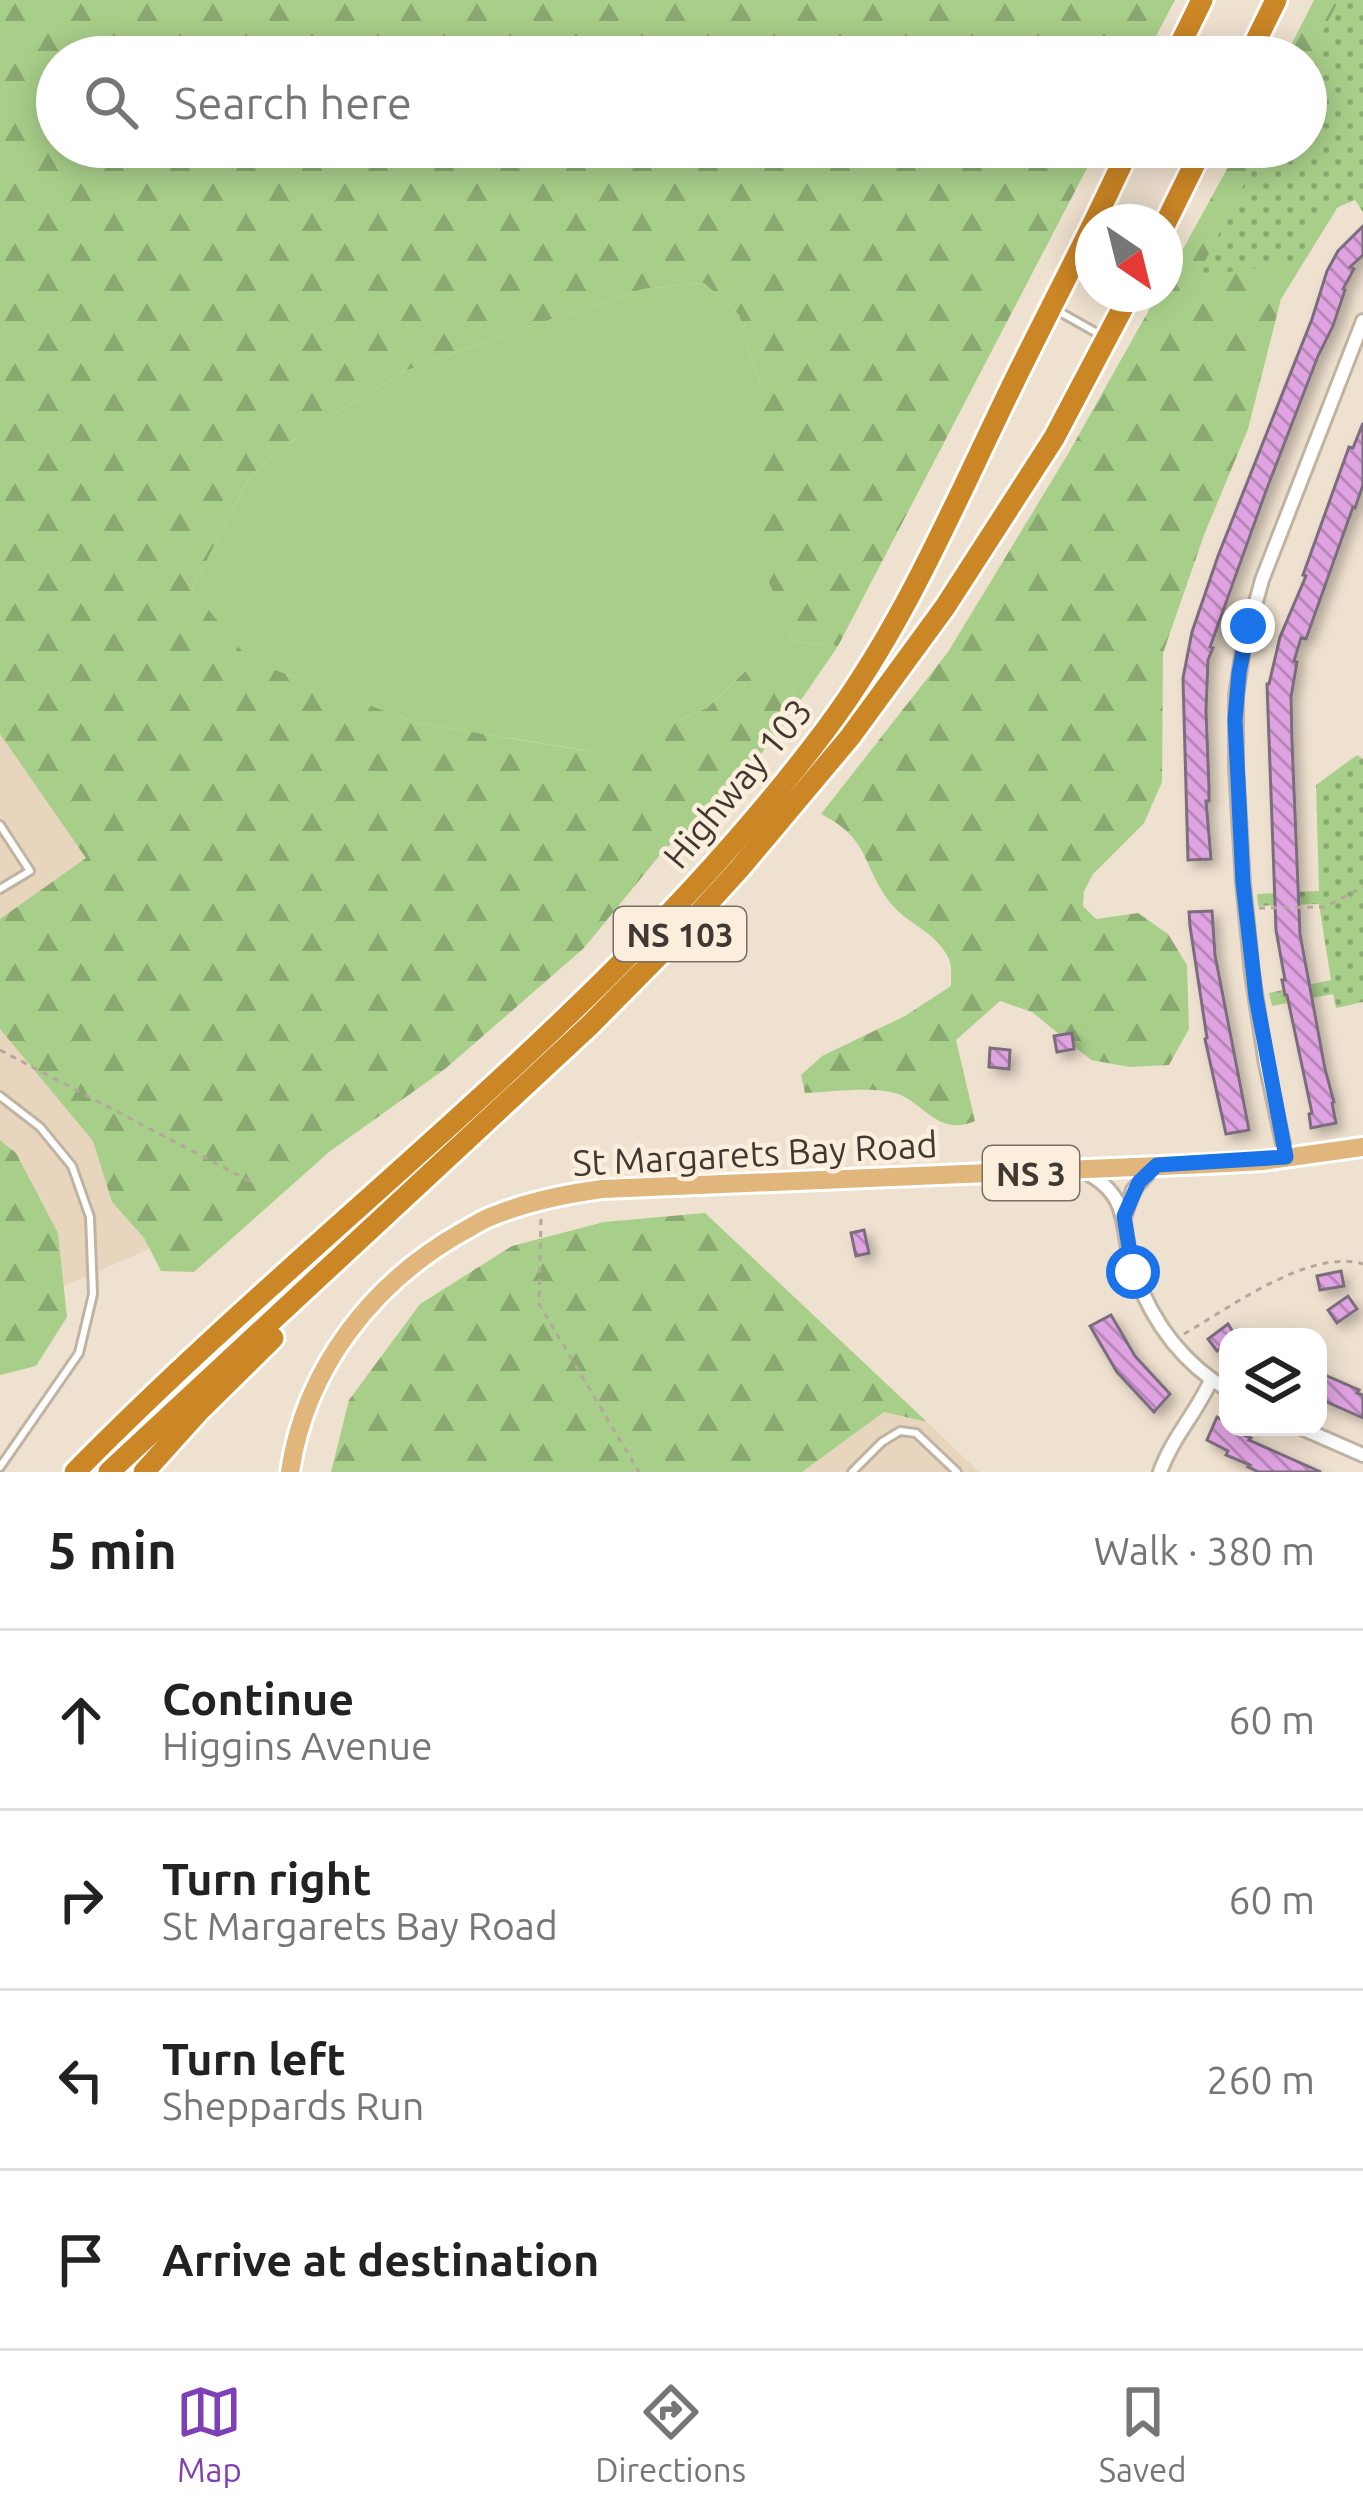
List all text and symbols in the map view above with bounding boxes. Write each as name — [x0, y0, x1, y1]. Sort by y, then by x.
search box — [36, 36, 1327, 168]
icon: search — [78, 69, 144, 135]
text: Search here — [174, 77, 412, 128]
north arrow — [1075, 204, 1183, 312]
route end — [1221, 599, 1275, 653]
street label: Highway 103 — [654, 690, 820, 876]
road number: NS 103 — [614, 907, 746, 961]
street label: St Margarets Bay Road — [572, 1123, 938, 1183]
road number: NS 3 — [983, 1146, 1079, 1200]
route start — [1106, 1245, 1160, 1299]
map controls — [1219, 1328, 1327, 1436]
button: layers — [1219, 1328, 1327, 1436]
text: 5 min — [48, 1521, 177, 1579]
text: Walk · 380 m — [1094, 1529, 1315, 1572]
text: Continue — [162, 1673, 354, 1724]
icon: ahead — [48, 1687, 114, 1753]
text: 60 m — [1228, 1698, 1315, 1741]
text: Higgins Avenue — [162, 1724, 433, 1767]
text: Turn right — [162, 1853, 371, 1904]
icon: right — [48, 1867, 114, 1933]
text: 60 m — [1228, 1878, 1315, 1921]
text: St Margarets Bay Road — [162, 1904, 558, 1947]
text: Turn left — [162, 2033, 346, 2084]
icon: left — [48, 2047, 114, 2113]
text: 260 m — [1206, 2058, 1315, 2101]
text: Sheppards Run — [162, 2084, 424, 2127]
icon: arrive — [48, 2227, 114, 2293]
text: Arrive at destination — [162, 2234, 599, 2285]
tab: Map — [176, 2379, 242, 2488]
tab: Directions — [595, 2379, 746, 2488]
tab: Saved — [1099, 2379, 1187, 2488]

